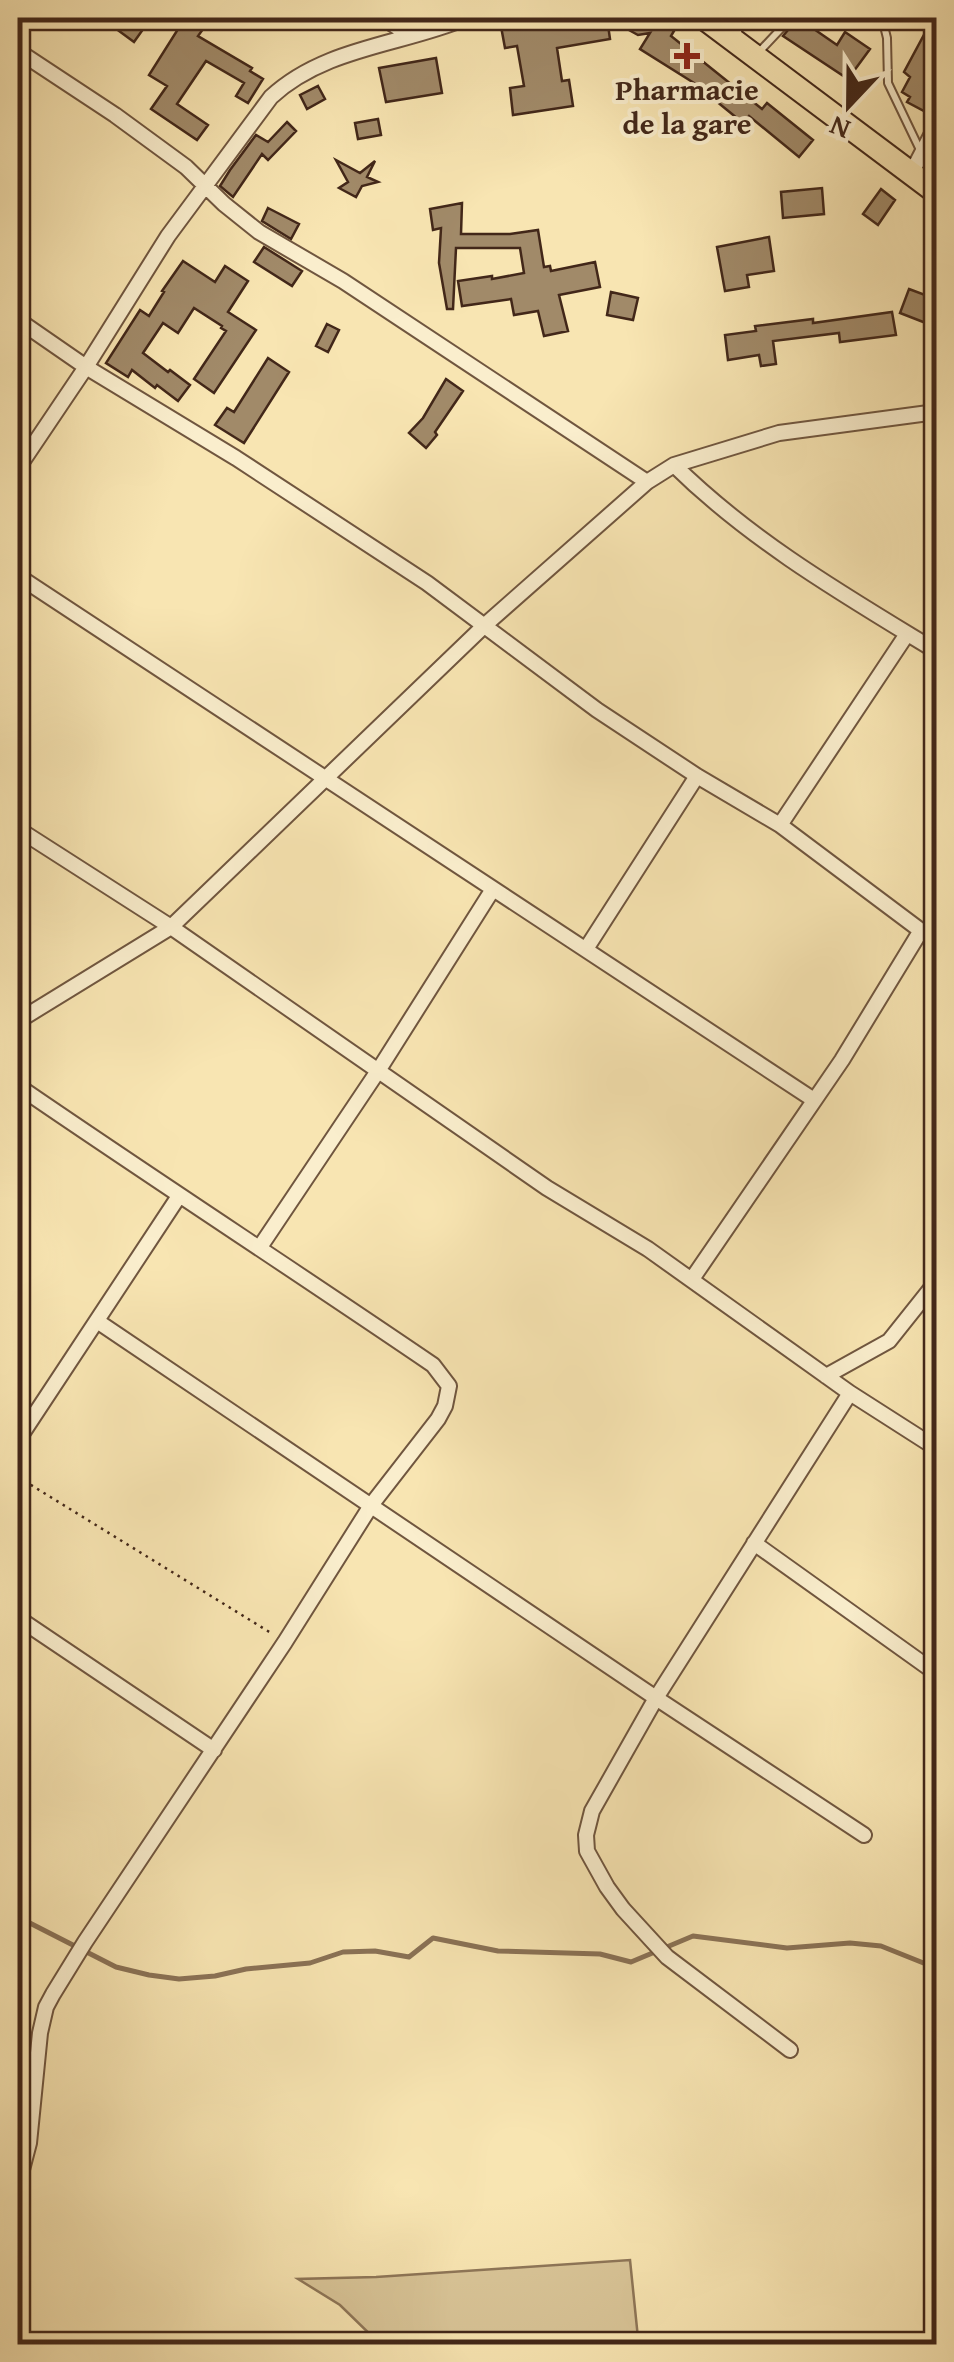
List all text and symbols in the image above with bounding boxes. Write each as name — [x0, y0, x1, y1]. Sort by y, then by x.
marker: Pharmacie de la gare — [676, 45, 698, 67]
north arrow — [799, 55, 899, 155]
place label: Pharmacie de la gare — [615, 67, 759, 145]
text: N — [823, 106, 856, 151]

